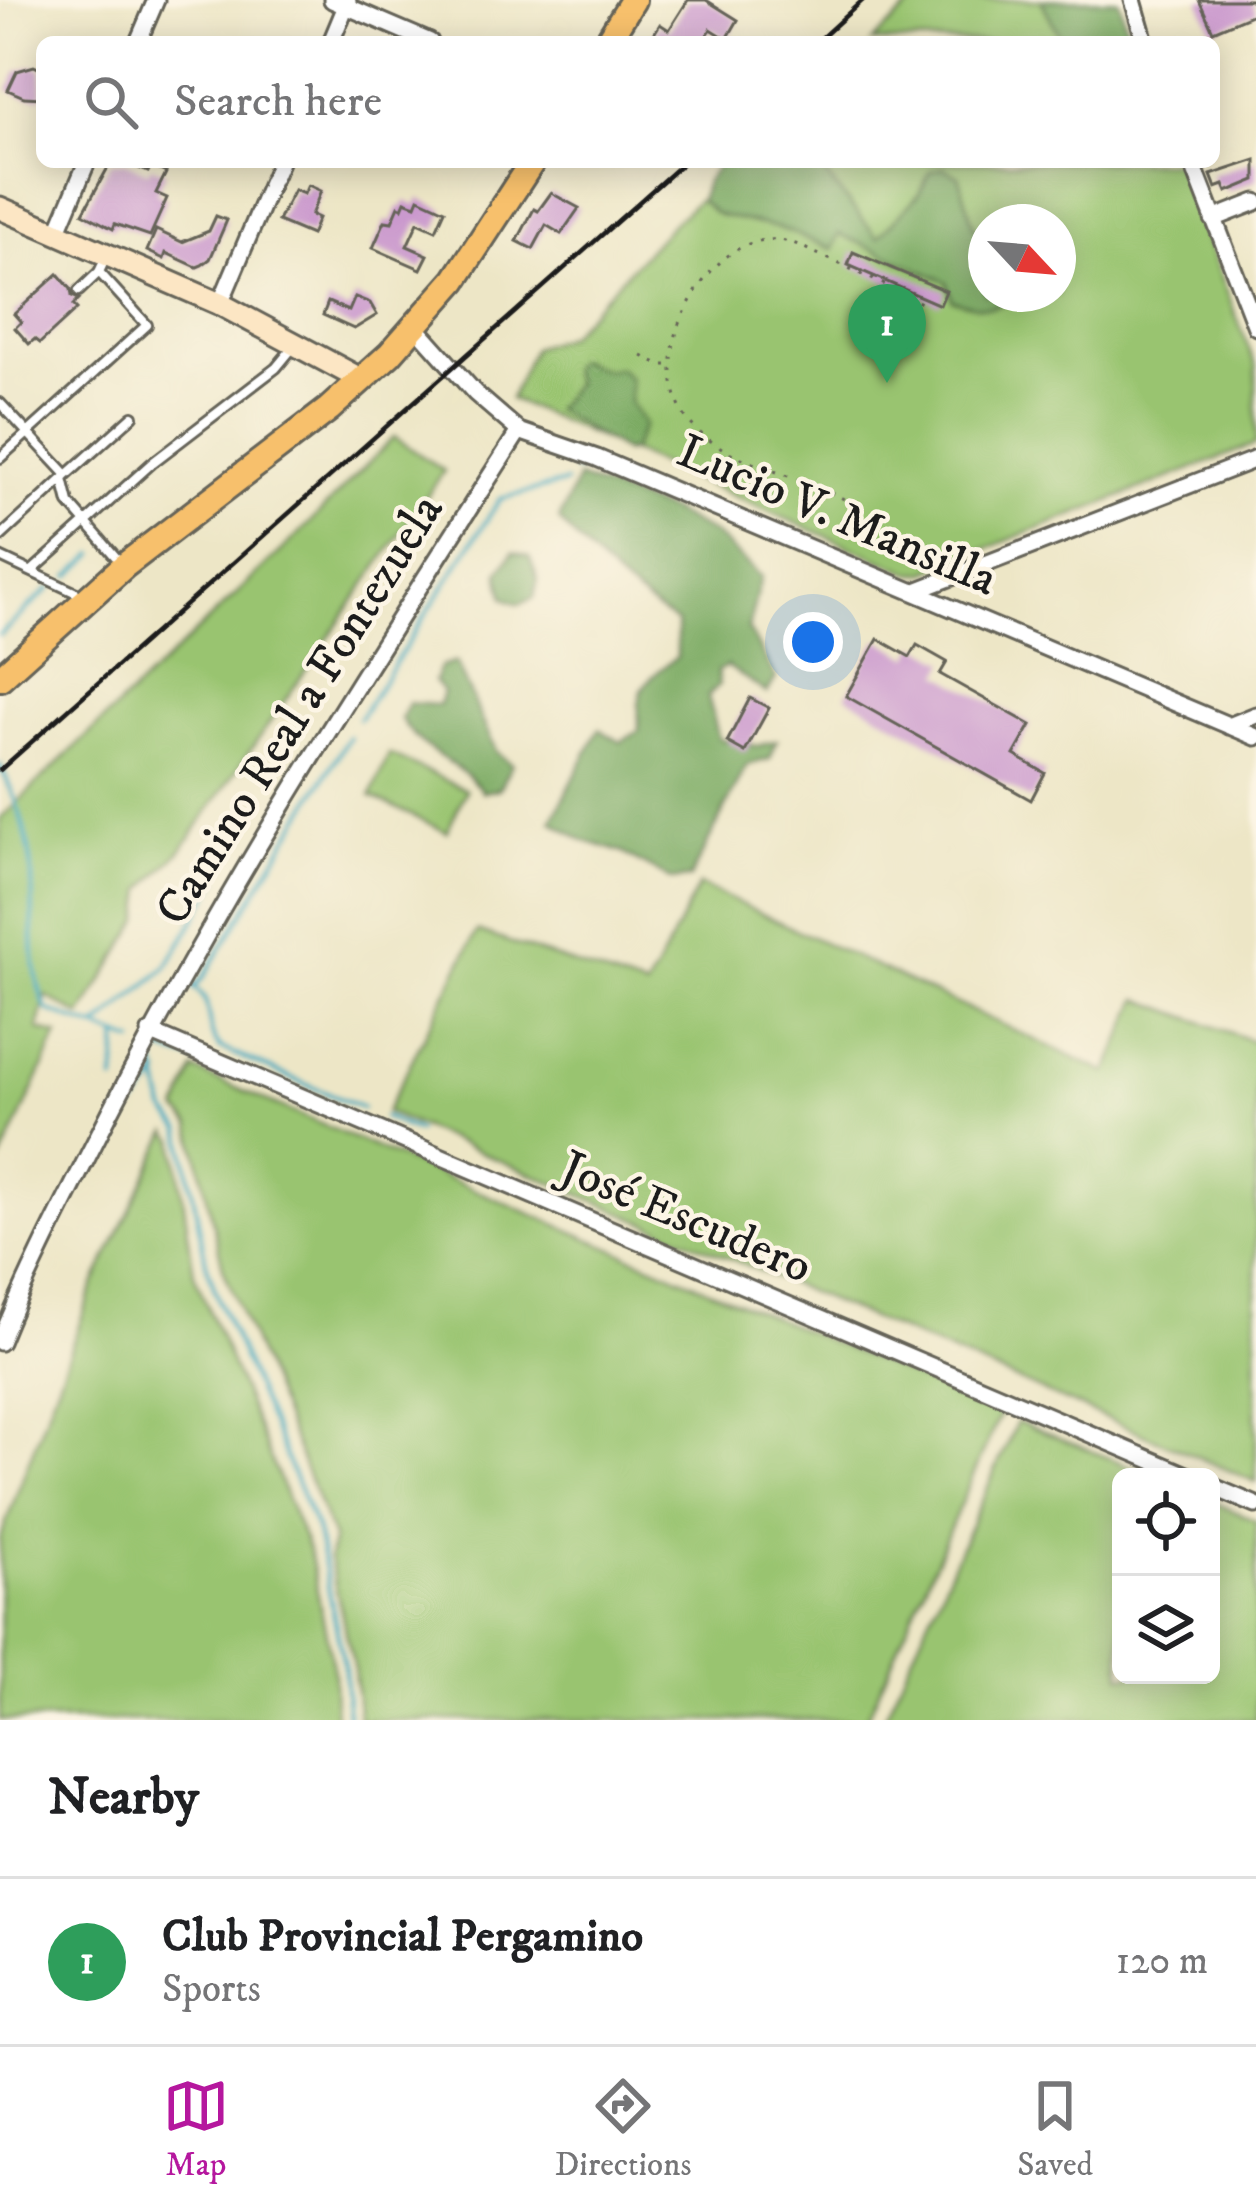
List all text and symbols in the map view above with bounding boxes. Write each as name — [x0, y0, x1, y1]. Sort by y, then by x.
search box — [36, 36, 1220, 168]
icon: search — [78, 69, 144, 135]
text: Search here — [174, 74, 382, 130]
north arrow — [968, 204, 1076, 312]
pin: 1 — [848, 284, 926, 383]
street label: Lucio V. Mansilla — [668, 422, 1006, 610]
street label: Camino Real a Fontezuela — [143, 483, 457, 936]
your location — [783, 612, 843, 672]
street label: José Escudero — [548, 1137, 820, 1298]
map controls — [1112, 1468, 1220, 1684]
button: locate — [1112, 1468, 1220, 1576]
button: layers — [1112, 1576, 1220, 1684]
text: Nearby — [48, 1766, 199, 1830]
text: Club Provincial Pergamino — [162, 1909, 643, 1965]
text: 1 — [80, 1937, 94, 1986]
text: 120 m — [1116, 1937, 1208, 1986]
text: Sports — [162, 1965, 261, 2014]
tab: Map — [163, 2073, 229, 2186]
tab: Directions — [555, 2073, 691, 2186]
tab: Saved — [1017, 2073, 1093, 2186]

